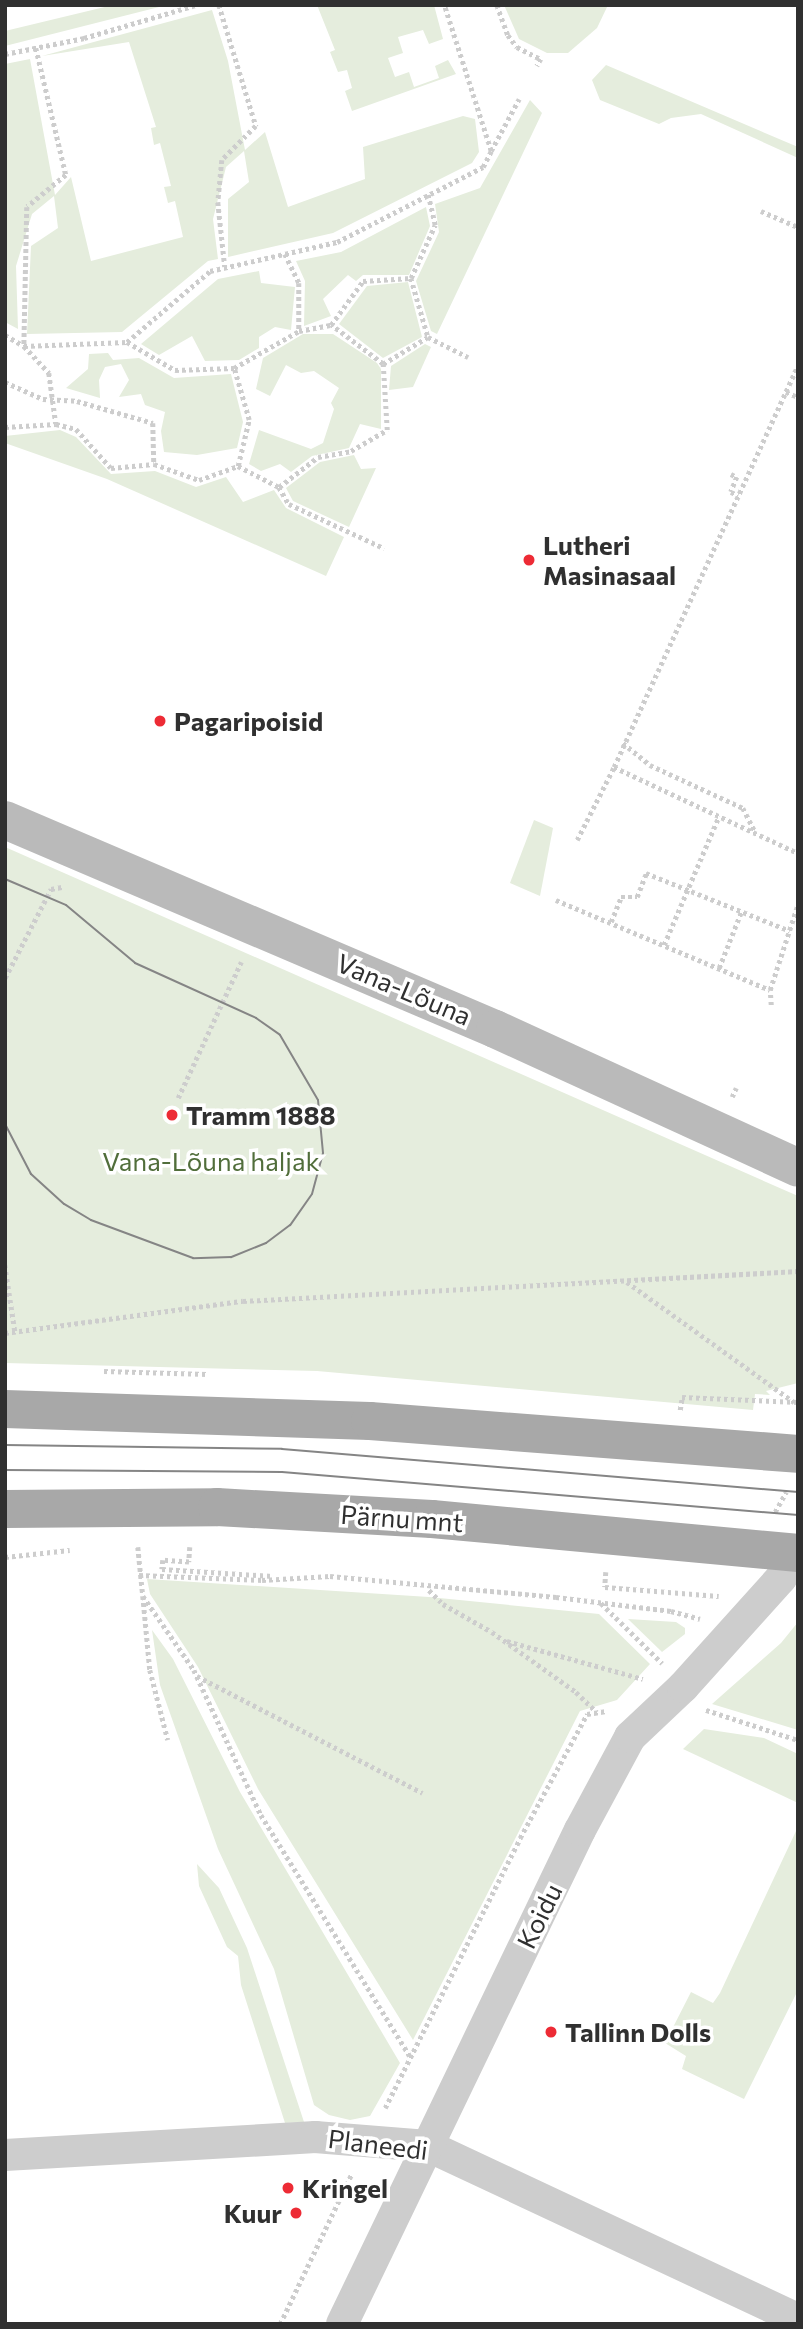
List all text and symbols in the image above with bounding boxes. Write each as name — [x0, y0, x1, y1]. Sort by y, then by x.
place label: Lutheri Masinasaal — [543, 529, 676, 590]
marker: Lutheri Masinasaal — [521, 552, 537, 568]
place label: Pagaripoisid — [174, 705, 323, 737]
marker: Pagaripoisid — [152, 713, 168, 729]
street label: Vana-Lõuna — [332, 947, 476, 1031]
place label: Tramm 1888 — [186, 1099, 336, 1131]
marker: Tramm 1888 — [164, 1107, 180, 1123]
park label: Vana-Lõuna haljak — [102, 1145, 320, 1177]
street label: Pärnu mnt — [340, 1498, 464, 1538]
street label: Koidu — [510, 1878, 568, 1954]
place label: Tallinn Dolls — [565, 2016, 711, 2048]
marker: Tallinn Dolls — [543, 2024, 559, 2040]
street label: Planeedi — [326, 2122, 430, 2166]
place label: Kringel — [302, 2172, 388, 2204]
marker: Kringel — [280, 2180, 296, 2196]
place label: Kuur — [224, 2197, 282, 2229]
marker: Kuur — [288, 2205, 304, 2221]

